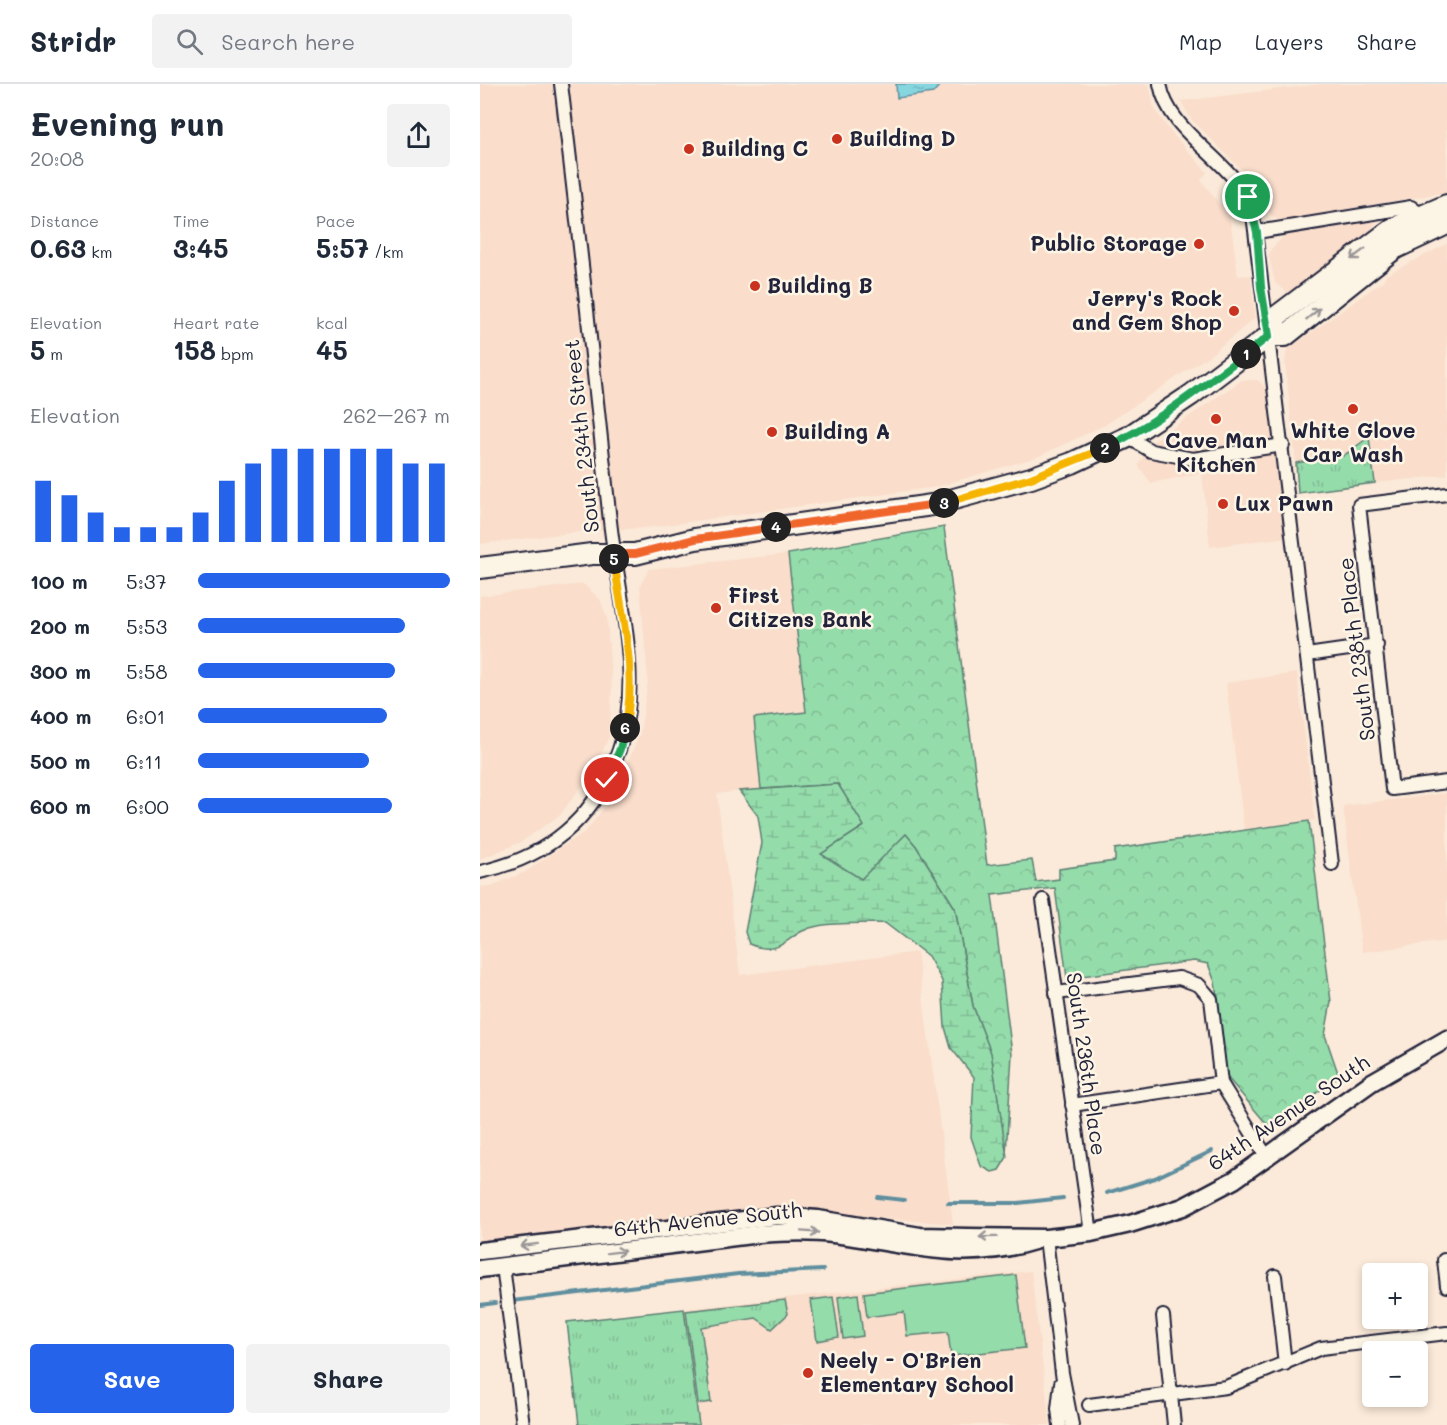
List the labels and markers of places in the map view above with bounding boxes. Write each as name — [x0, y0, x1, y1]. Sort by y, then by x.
place label: Building D — [849, 124, 956, 151]
marker: Building D — [830, 132, 844, 146]
place label: Building C — [701, 134, 808, 161]
marker: Building C — [682, 142, 696, 156]
pin — [1222, 171, 1273, 222]
place label: Public Storage — [1030, 229, 1187, 256]
marker: Public Storage — [1192, 237, 1206, 251]
place label: Building B — [767, 271, 873, 298]
marker: Building B — [748, 279, 762, 293]
place label: Jerry's Rock and Gem Shop — [1072, 284, 1222, 335]
marker: Jerry's Rock and Gem Shop — [1227, 304, 1241, 318]
pin: 1 — [1231, 339, 1261, 369]
marker: White Glove Car Wash — [1346, 402, 1360, 416]
marker: Cave Man Kitchen — [1209, 412, 1223, 426]
place label: White Glove Car Wash — [1290, 416, 1416, 467]
place label: Building A — [784, 417, 890, 444]
marker: Building A — [765, 425, 779, 439]
place label: Cave Man Kitchen — [1165, 426, 1267, 477]
pin: 2 — [1090, 433, 1120, 463]
pin: 3 — [929, 488, 959, 518]
place label: Lux Pawn — [1235, 489, 1333, 516]
marker: Lux Pawn — [1216, 497, 1230, 511]
pin: 4 — [761, 512, 791, 542]
pin: 5 — [599, 544, 629, 574]
place label: First Citizens Bank — [728, 581, 872, 632]
marker: First Citizens Bank — [709, 601, 723, 615]
pin: 6 — [610, 713, 640, 743]
pin — [581, 754, 632, 805]
place label: Neely - O'Brien Elementary School — [820, 1346, 1014, 1398]
marker: Neely - O'Brien Elementary School — [801, 1366, 815, 1380]

